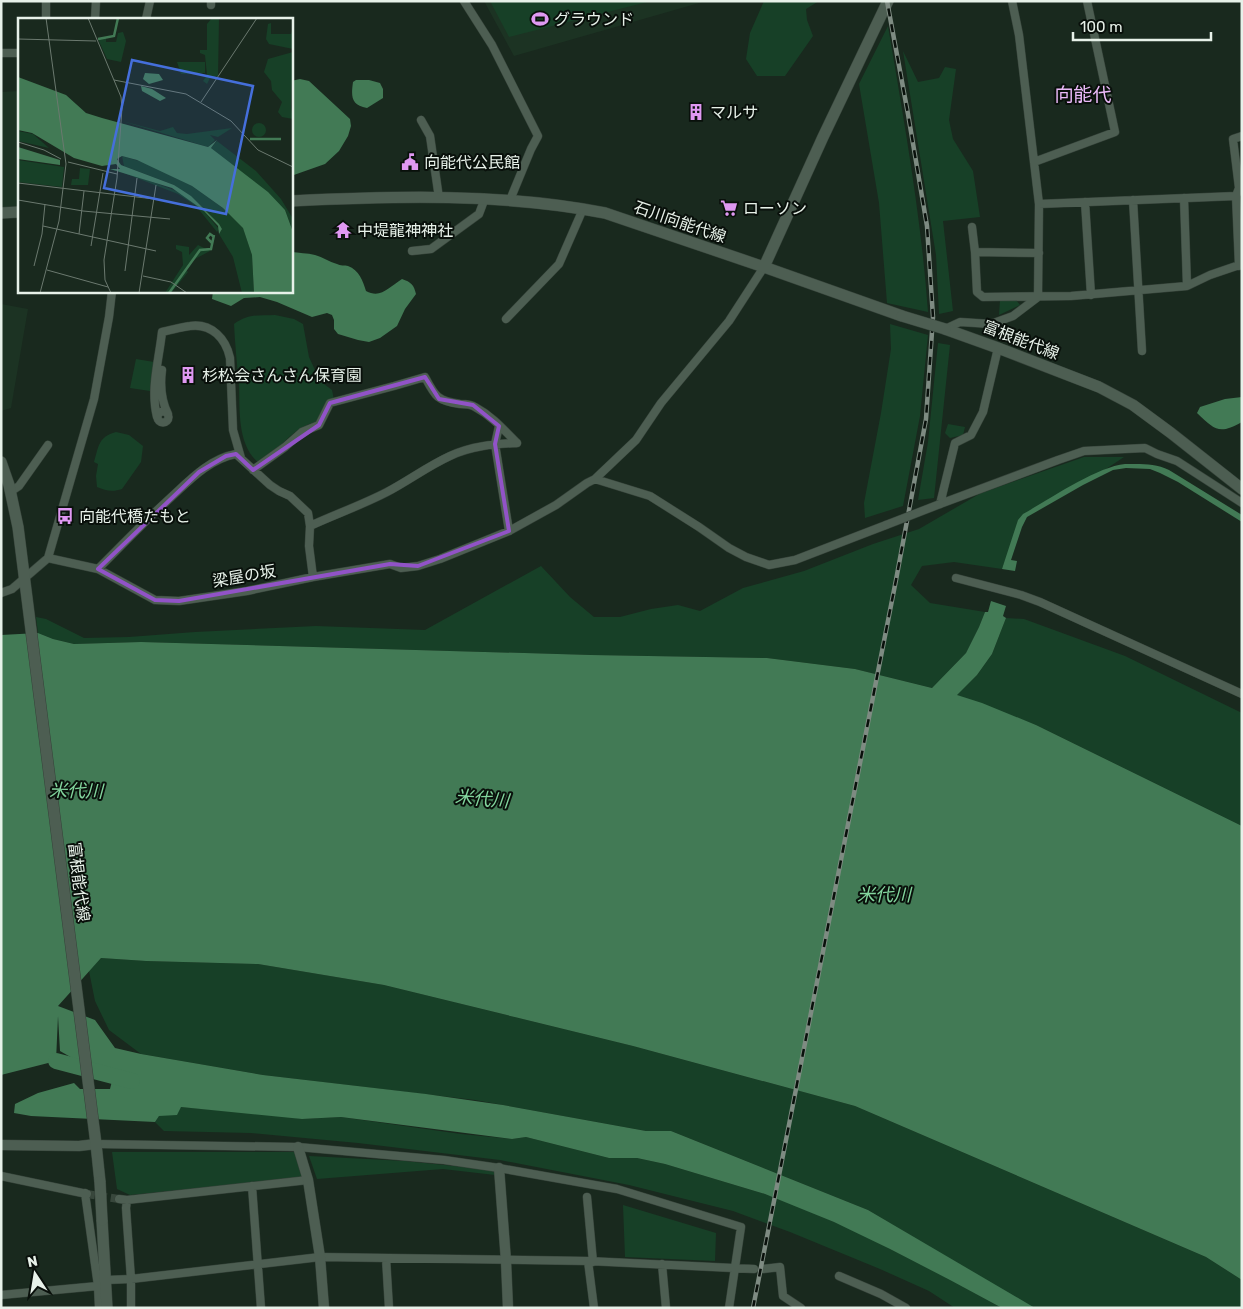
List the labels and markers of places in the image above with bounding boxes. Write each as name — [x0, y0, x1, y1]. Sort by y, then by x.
sports icon: グラウンド — [530, 9, 550, 29]
place label: グラウンド — [554, 10, 634, 29]
building icon: マルサ — [686, 102, 706, 122]
place label: マルサ — [710, 103, 758, 122]
public building icon: 向能代公民館 — [400, 152, 420, 172]
place label: 向能代公民館 — [424, 153, 520, 172]
supermarket icon: ローソン — [719, 198, 739, 218]
place label: ローソン — [743, 199, 807, 218]
temple icon: 中堤龍神神社 — [333, 220, 353, 240]
place label: 中堤龍神神社 — [357, 221, 453, 240]
building icon: 杉松会さんさん保育園 — [178, 365, 198, 385]
place label: 杉松会さんさん保育園 — [202, 366, 362, 385]
bus stop icon: 向能代橋たもと — [55, 506, 75, 526]
place label: 向能代橋たもと — [79, 507, 191, 526]

